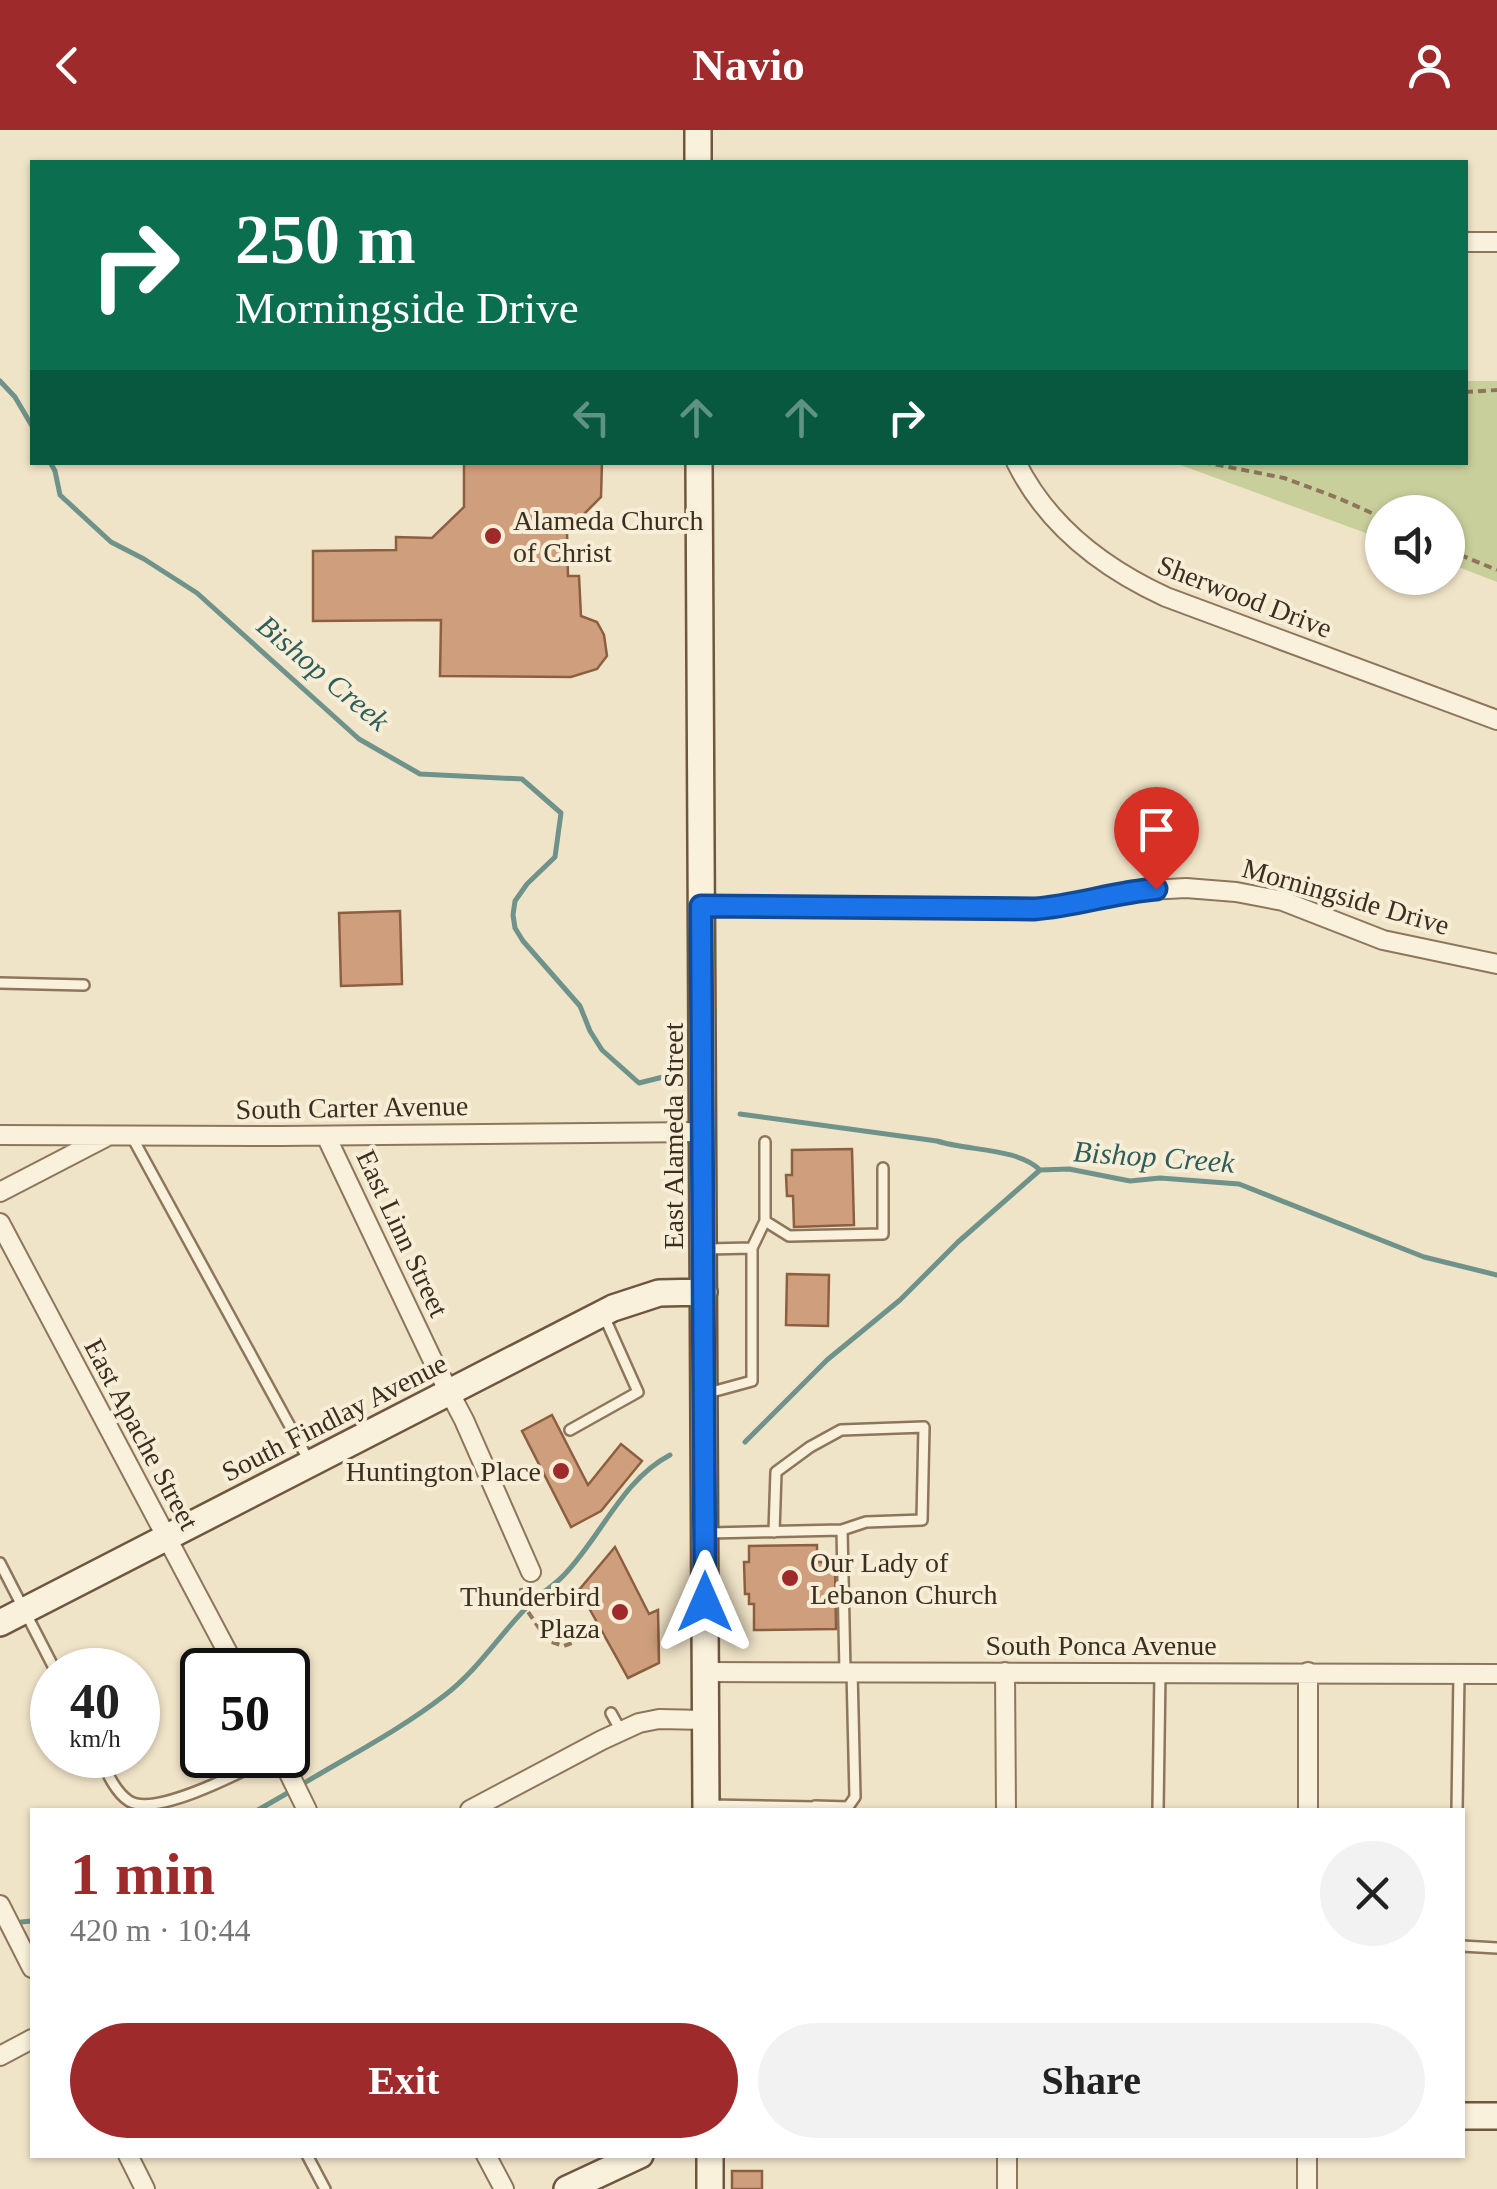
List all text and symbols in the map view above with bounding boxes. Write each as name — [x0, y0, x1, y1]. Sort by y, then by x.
icon: back — [40, 38, 95, 93]
icon: person — [1402, 38, 1457, 93]
text: Navio — [692, 40, 805, 90]
icon: right — [70, 200, 200, 330]
text: 250 m — [235, 201, 416, 278]
text: Morningside Drive — [235, 283, 579, 333]
icon: left — [564, 390, 619, 445]
icon: ahead — [669, 390, 724, 445]
icon: ahead — [774, 390, 829, 445]
icon: right — [879, 390, 934, 445]
map controls — [1365, 495, 1465, 595]
button: sound — [1365, 495, 1465, 595]
place label: Alameda Church of Christ — [513, 505, 704, 568]
marker: Alameda Church of Christ — [482, 525, 504, 547]
street label: Sherwood Drive — [1153, 549, 1336, 644]
water label: Bishop Creek — [251, 608, 396, 738]
pin — [1114, 787, 1199, 890]
icon: arrive — [1129, 802, 1184, 857]
street label: Morningside Drive — [1239, 852, 1453, 941]
street label: East Alameda Street — [658, 1022, 689, 1250]
street label: South Carter Avenue — [235, 1090, 469, 1125]
water label: Bishop Creek — [1072, 1134, 1236, 1179]
street label: East Linn Street — [350, 1145, 455, 1322]
street label: East Apache Street — [78, 1334, 205, 1535]
street label: South Findlay Avenue — [217, 1347, 452, 1488]
place label: Huntington Place — [346, 1456, 541, 1487]
marker: Huntington Place — [550, 1460, 572, 1482]
place label: Our Lady of Lebanon Church — [810, 1547, 997, 1610]
position arrow — [653, 1550, 757, 1654]
marker: Our Lady of Lebanon Church — [779, 1567, 801, 1589]
place label: Thunderbird Plaza — [460, 1581, 601, 1644]
marker: Thunderbird Plaza — [609, 1601, 631, 1623]
street label: South Ponca Avenue — [985, 1630, 1217, 1661]
speed limit sign: 50 — [180, 1648, 310, 1778]
text: 40 — [70, 1673, 120, 1729]
text: km/h — [69, 1725, 121, 1752]
text: 1 min — [70, 1841, 215, 1907]
button: close — [1320, 1841, 1425, 1946]
text: 420 m · 10:44 — [70, 1912, 250, 1948]
button: Exit — [70, 2023, 738, 2138]
button: Share — [758, 2023, 1425, 2138]

